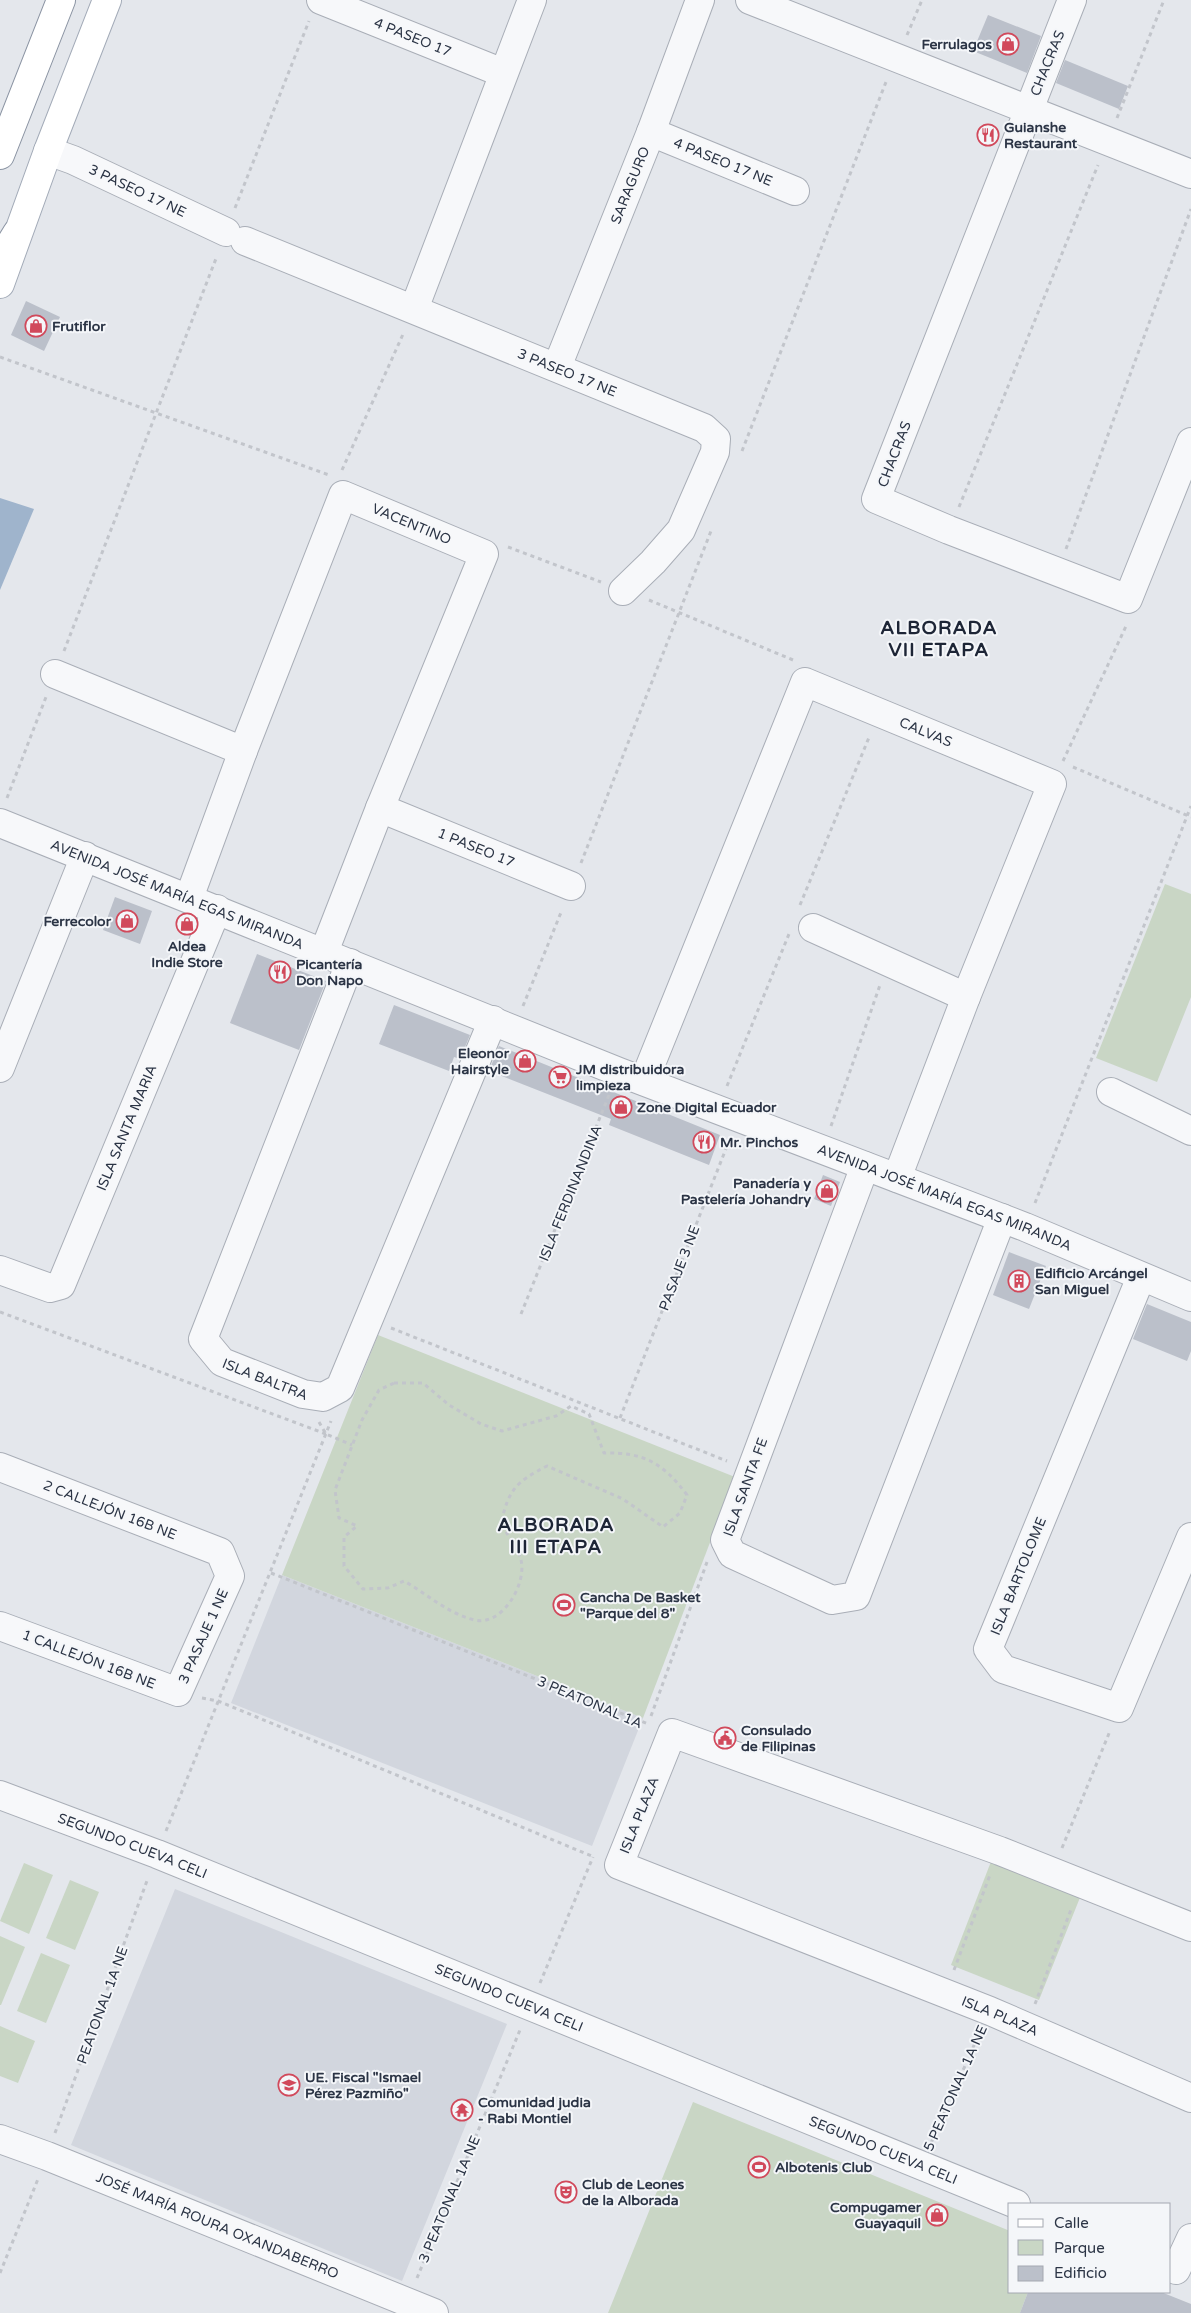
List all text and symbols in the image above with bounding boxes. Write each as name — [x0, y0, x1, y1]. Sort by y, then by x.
street label: 4 PASEO 17 — [372, 14, 454, 60]
street label: CHACRAS — [1027, 28, 1068, 99]
shop icon: Ferrulagos — [996, 32, 1020, 56]
place label: Ferrulagos — [921, 36, 992, 53]
place label: Guianshe Restaurant — [1004, 119, 1078, 152]
restaurant icon: Guianshe Restaurant — [976, 123, 1000, 147]
street label: 4 PASEO 17 NE — [671, 134, 775, 190]
street label: SARAGURO — [607, 144, 653, 226]
street label: 3 PASEO 17 NE — [86, 161, 189, 221]
shop icon: Frutiflor — [24, 314, 48, 338]
place label: Frutiflor — [52, 318, 106, 335]
street label: 3 PASEO 17 NE — [515, 345, 619, 401]
street label: CHACRAS — [874, 418, 915, 490]
street label: VACENTINO — [369, 500, 454, 548]
district label: ALBORADA VII ETAPA — [880, 617, 998, 661]
street label: CALVAS — [897, 714, 955, 751]
street label: 1 PASEO 17 — [435, 824, 517, 871]
street label: AVENIDA JOSÉ MARÍA EGAS MIRANDA — [48, 836, 306, 953]
shop icon: Ferrecolor — [115, 909, 139, 933]
shop icon: Aldea Indie Store — [175, 912, 199, 936]
place label: Ferrecolor — [43, 913, 112, 930]
place label: Aldea Indie Store — [151, 938, 223, 971]
place label: Picantería Don Napo — [296, 956, 364, 989]
restaurant icon: Picantería Don Napo — [268, 960, 292, 984]
place label: Eleonor Hairstyle — [451, 1045, 510, 1078]
shop icon: Eleonor Hairstyle — [513, 1049, 537, 1073]
place label: JM distribuidora limpieza — [575, 1061, 684, 1094]
street label: ISLA SANTA MARIA — [93, 1062, 161, 1193]
supermarket icon: JM distribuidora limpieza — [548, 1065, 572, 1089]
shop icon: Zone Digital Ecuador — [609, 1095, 633, 1119]
place label: Zone Digital Ecuador — [637, 1099, 777, 1116]
street label: ISLA FERDINANDINA — [535, 1123, 606, 1264]
restaurant icon: Mr. Pinchos — [692, 1130, 716, 1154]
place label: Mr. Pinchos — [720, 1134, 798, 1151]
street label: AVENIDA JOSÉ MARÍA EGAS MIRANDA — [815, 1141, 1074, 1255]
place label: Panadería y Pastelería Johandry — [681, 1175, 811, 1208]
shop icon: Panadería y Pastelería Johandry — [815, 1179, 839, 1203]
street label: PASAJE 3 NE — [655, 1223, 704, 1313]
place label: Edificio Arcángel San Miguel — [1035, 1265, 1148, 1298]
building icon: Edificio Arcángel San Miguel — [1007, 1269, 1031, 1293]
street label: ISLA BALTRA — [220, 1355, 310, 1404]
street label: ISLA SANTA FE — [720, 1435, 771, 1539]
street label: 2 CALLEJÓN 16B NE — [41, 1477, 179, 1543]
district label: ALBORADA III ETAPA — [497, 1514, 615, 1558]
street label: ISLA BARTOLOME — [987, 1515, 1050, 1638]
street label: 3 PASAJE 1 NE — [175, 1586, 232, 1686]
place label: Cancha De Basket "Parque del 8" — [580, 1589, 701, 1622]
sports icon: Cancha De Basket "Parque del 8" — [552, 1593, 576, 1617]
street label: 1 CALLEJÓN 16B NE — [20, 1626, 158, 1693]
street label: 3 PEATONAL 1A — [535, 1673, 645, 1732]
place label: Consulado de Filipinas — [741, 1722, 816, 1755]
public building icon: Consulado de Filipinas — [713, 1726, 737, 1750]
street label: ISLA PLAZA — [616, 1774, 663, 1856]
street label: SEGUNDO CUEVA CELI — [55, 1810, 210, 1883]
street label: PEATONAL 1A NE — [73, 1944, 132, 2066]
street label: SEGUNDO CUEVA CELI — [432, 1960, 586, 2036]
street label: ISLA PLAZA — [959, 1993, 1041, 2040]
street label: 5 PEATONAL 1A NE — [920, 2022, 991, 2154]
place label: UE. Fiscal "Ismael Pérez Pazmiño" — [305, 2069, 421, 2102]
school or university icon: UE. Fiscal "Ismael Pérez Pazmiño" — [277, 2073, 301, 2097]
place label: Comunidad judia - Rabi Montiel — [478, 2094, 591, 2127]
temple icon: Comunidad judia - Rabi Montiel — [450, 2098, 474, 2122]
street label: SEGUNDO CUEVA CELI — [806, 2113, 960, 2188]
street label: 3 PEATONAL 1A NE — [415, 2133, 484, 2265]
sports icon: Albotenis Club — [747, 2155, 771, 2179]
place label: Albotenis Club — [775, 2159, 872, 2176]
street label: JOSÉ MARÍA ROURA OXANDABERRO — [93, 2169, 341, 2282]
place label: Club de Leones de la Alborada — [582, 2176, 685, 2209]
theatre icon: Club de Leones de la Alborada — [554, 2180, 578, 2204]
place label: Compugamer Guayaquil — [830, 2199, 922, 2232]
shop icon: Compugamer Guayaquil — [925, 2203, 949, 2227]
legend — [1008, 2203, 1171, 2293]
text: Calle — [1054, 2214, 1089, 2232]
text: Parque — [1054, 2239, 1105, 2257]
text: Edificio — [1054, 2264, 1107, 2282]

